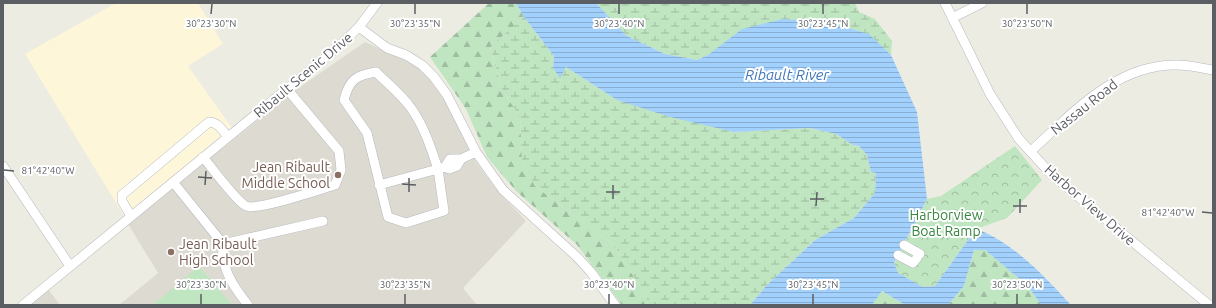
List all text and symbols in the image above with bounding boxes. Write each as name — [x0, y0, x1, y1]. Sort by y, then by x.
text: 30°23'30"N — [186, 18, 236, 29]
text: 30°23'35"N — [390, 18, 440, 29]
text: 30°23'40"N — [594, 18, 644, 29]
text: 30°23'45"N — [798, 18, 848, 29]
text: 30°23'50"N — [1002, 18, 1052, 29]
street label: Ribault Scenic Drive — [251, 29, 355, 121]
water label: Ribault River — [745, 66, 830, 83]
street label: Nassau Road — [1048, 76, 1120, 138]
place label: Jean Ribault Middle School — [242, 159, 330, 191]
street label: Harbor View Drive — [1041, 161, 1139, 249]
text: 81°42'40"W — [22, 165, 74, 176]
marker: Jean Ribault Middle School — [333, 170, 343, 180]
park label: Harborview Boat Ramp — [909, 207, 983, 239]
text: 81°42'40"W — [1142, 207, 1194, 218]
place label: Jean Ribault High School — [179, 236, 257, 268]
marker: Jean Ribault High School — [166, 247, 176, 257]
text: 30°23'30"N — [176, 279, 226, 290]
text: 30°23'35"N — [380, 279, 430, 290]
text: 30°23'40"N — [584, 279, 634, 290]
text: 30°23'45"N — [788, 279, 838, 290]
text: 30°23'50"N — [992, 279, 1042, 290]

